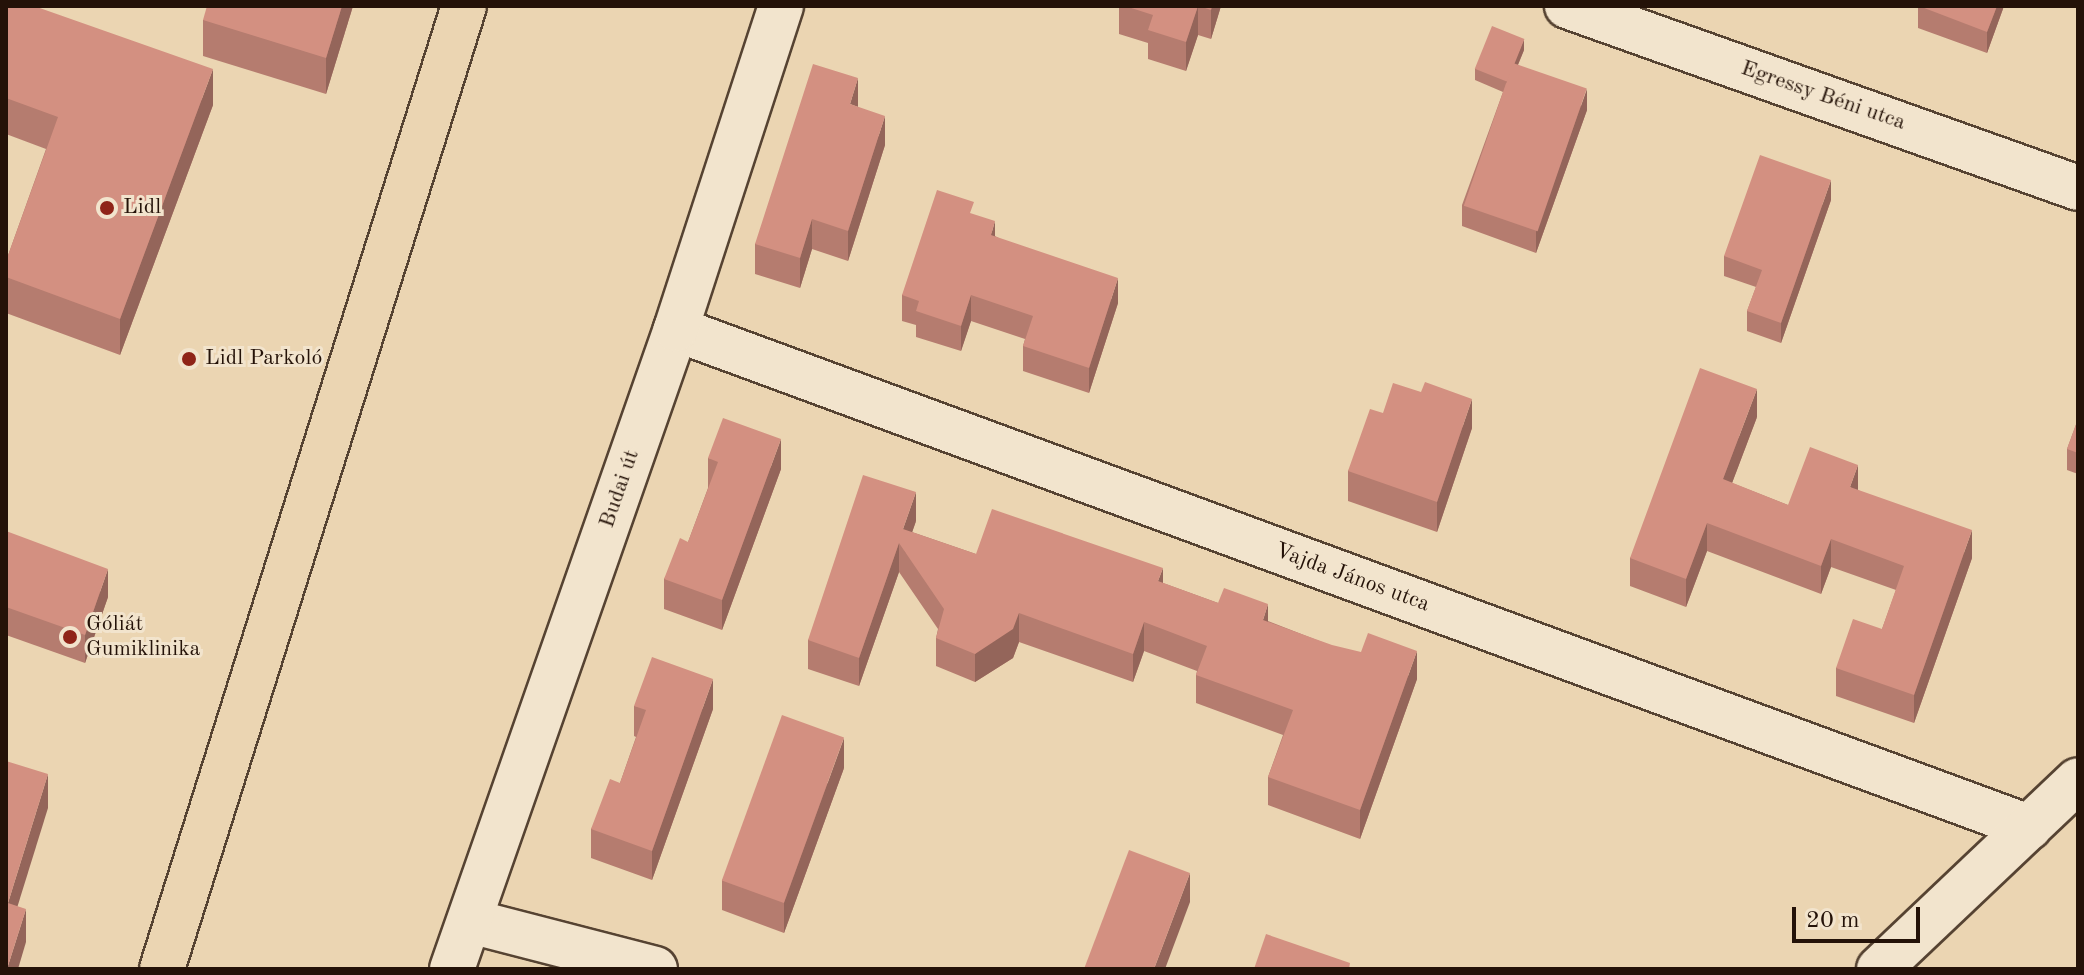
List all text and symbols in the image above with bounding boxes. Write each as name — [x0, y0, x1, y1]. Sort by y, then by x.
street label: Egressy Béni utca — [1737, 55, 1909, 137]
place label: Lidl — [123, 195, 161, 221]
marker: Lidl — [98, 199, 116, 217]
place label: Lidl Parkoló — [205, 346, 322, 372]
marker: Lidl Parkoló — [180, 350, 198, 368]
street label: Budai út — [594, 446, 646, 532]
street label: Vajda János utca — [1271, 538, 1433, 618]
place label: Góliát Gumiklinika — [86, 611, 200, 662]
marker: Góliát Gumiklinika — [61, 628, 79, 646]
scale bar — [1796, 891, 1924, 941]
text: 20 m — [1806, 909, 1860, 933]

